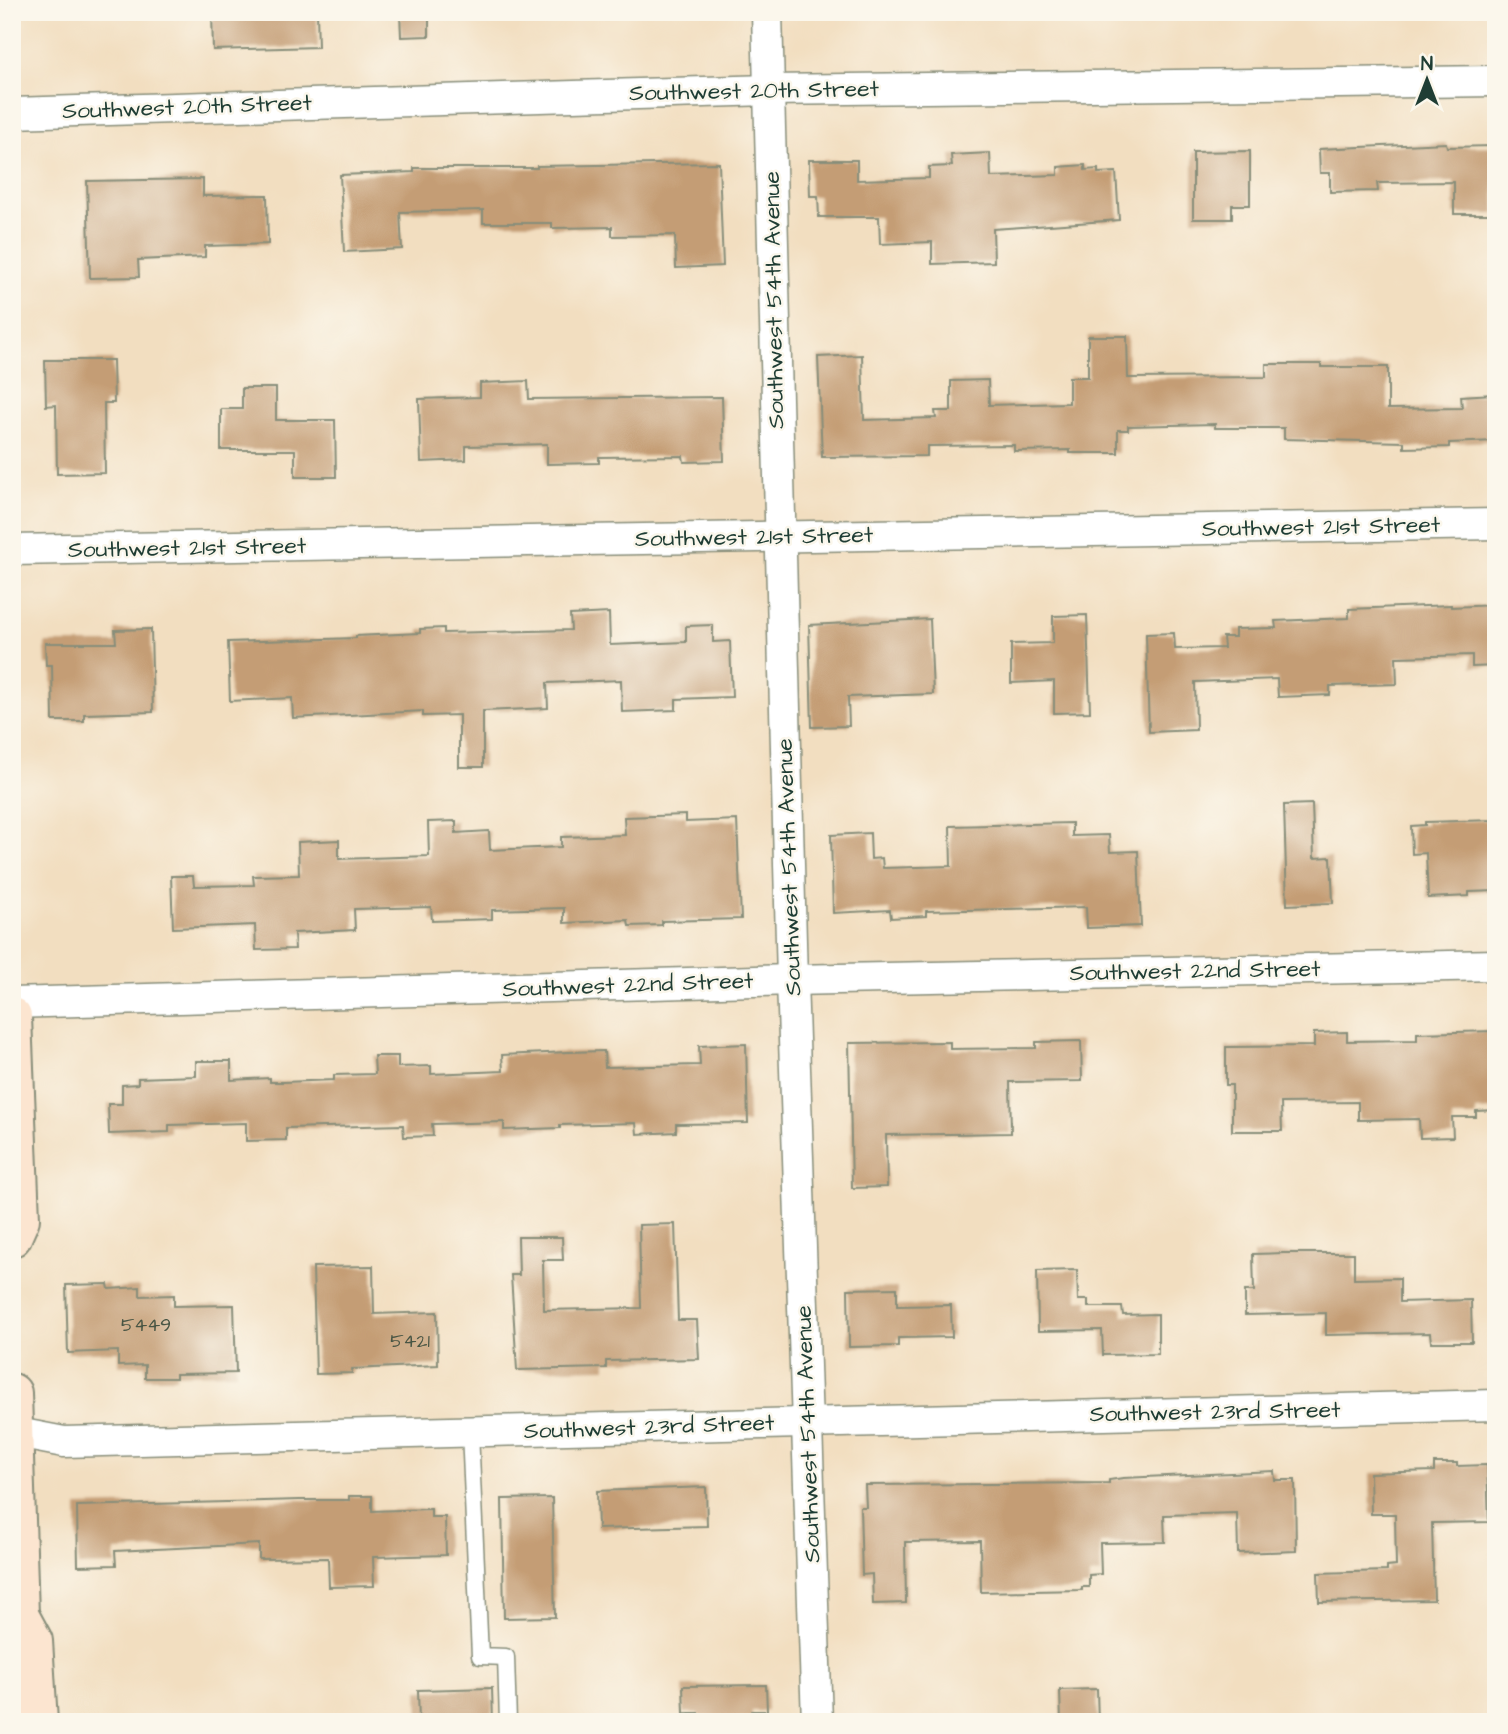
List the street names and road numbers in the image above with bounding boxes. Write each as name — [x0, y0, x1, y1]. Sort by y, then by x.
street label: Southwest 20th Street — [629, 73, 880, 109]
street label: Southwest 20th Street — [62, 87, 313, 127]
street label: Southwest 54th Avenue — [756, 171, 792, 429]
street label: Southwest 21st Street — [1202, 509, 1441, 545]
street label: Southwest 21st Street — [635, 519, 874, 555]
street label: Southwest 21st Street — [68, 530, 307, 566]
street label: Southwest 54th Avenue — [769, 738, 809, 996]
street label: Southwest 22nd Street — [1069, 953, 1321, 989]
street label: Southwest 22nd Street — [502, 965, 755, 1005]
street label: Southwest 54th Avenue — [788, 1305, 828, 1563]
street label: Southwest 23rd Street — [1089, 1394, 1341, 1430]
street label: Southwest 23rd Street — [523, 1407, 776, 1447]

